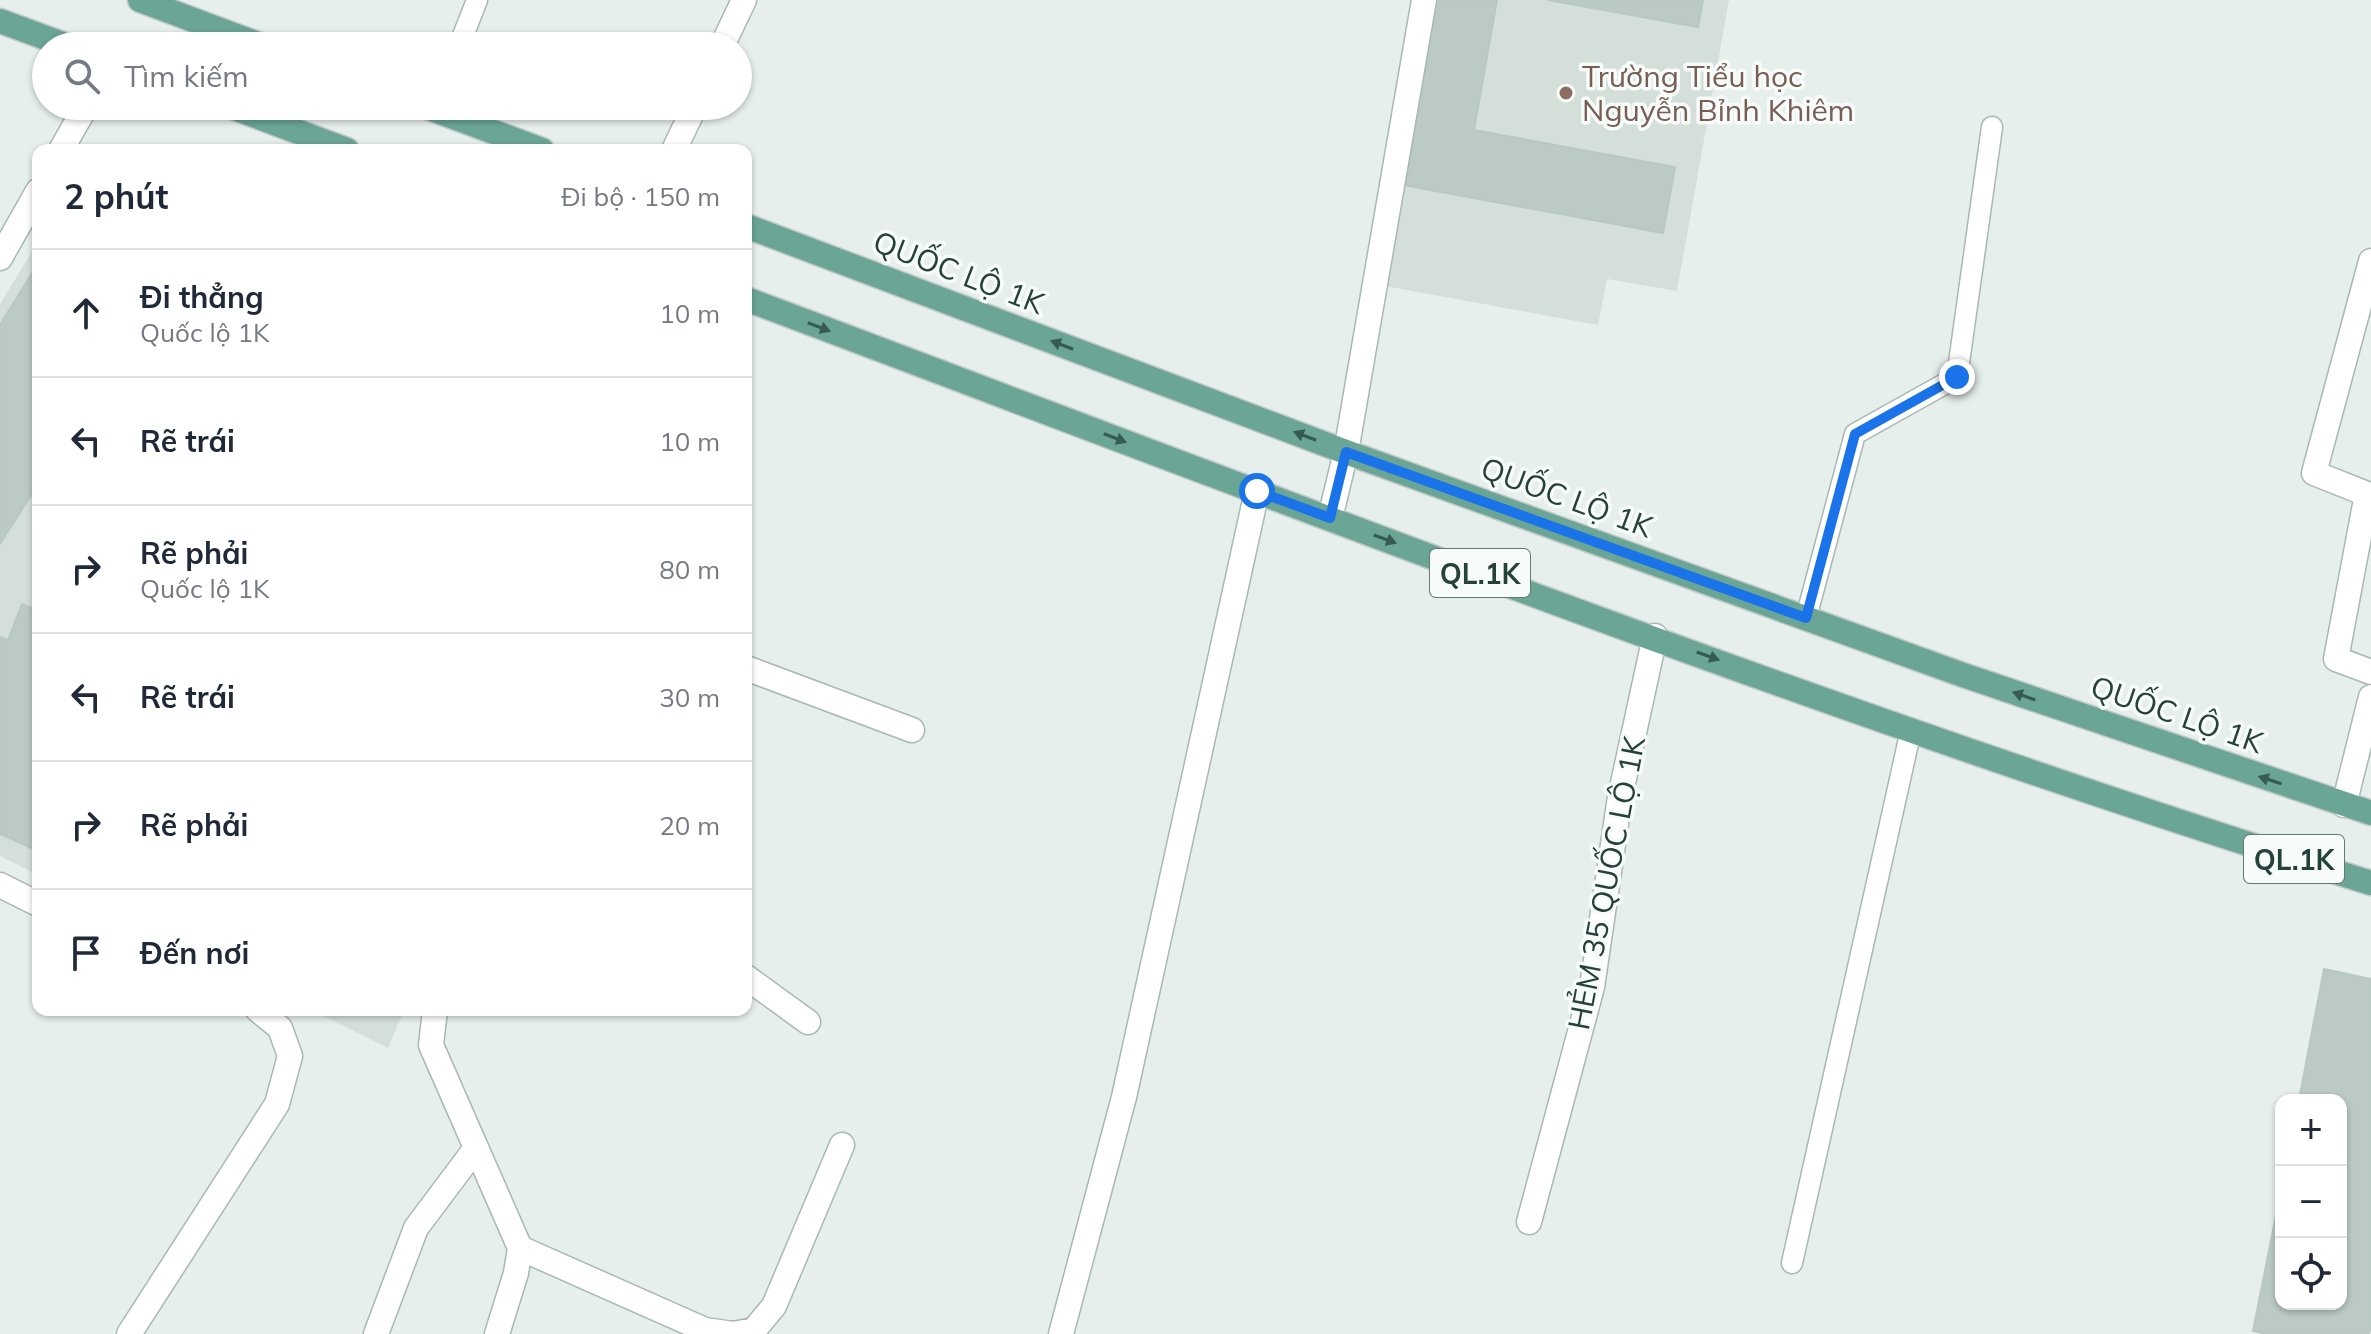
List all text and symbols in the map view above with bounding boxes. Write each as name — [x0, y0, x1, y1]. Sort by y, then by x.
search box — [32, 32, 752, 120]
icon: search — [60, 54, 104, 98]
text: Tìm kiếm — [124, 57, 249, 95]
place label: Trường Tiểu học Nguyễn Bỉnh Khiêm — [1582, 57, 1854, 129]
marker: Trường Tiểu học Nguyễn Bỉnh Khiêm — [1557, 84, 1575, 102]
text: 2 phút — [64, 175, 168, 218]
text: Đi bộ · 150 m — [561, 180, 720, 213]
street label: QUỐC LỘ 1K — [868, 222, 1051, 322]
text: Đi thẳng — [140, 278, 264, 316]
icon: ahead — [64, 291, 108, 335]
text: 10 m — [659, 297, 720, 330]
text: Quốc lộ 1K — [140, 316, 269, 349]
one-way arrow — [807, 321, 831, 334]
one-way arrow — [1050, 338, 1074, 351]
route end — [1939, 359, 1975, 395]
icon: left — [64, 419, 108, 463]
text: Rẽ trái — [140, 422, 235, 460]
text: 10 m — [659, 425, 720, 458]
one-way arrow — [1293, 429, 1317, 442]
one-way arrow — [1103, 432, 1127, 444]
street label: QUỐC LỘ 1K — [1476, 448, 1659, 546]
route start — [1239, 473, 1275, 509]
one-way arrow — [1373, 533, 1397, 545]
text: Rẽ phải — [140, 534, 248, 572]
icon: right — [64, 547, 108, 591]
road number: QL.1K — [1430, 549, 1530, 597]
text: 80 m — [659, 553, 720, 586]
text: Quốc lộ 1K — [140, 572, 269, 605]
one-way arrow — [1696, 650, 1720, 662]
street label: QUỐC LỘ 1K — [2086, 667, 2269, 762]
icon: left — [64, 675, 108, 719]
text: Rẽ trái — [140, 678, 235, 716]
text: 30 m — [659, 681, 720, 714]
one-way arrow — [2012, 689, 2036, 701]
street label: HẺM 35 QUỐC LỘ 1K — [1559, 732, 1653, 1033]
one-way arrow — [2258, 773, 2282, 786]
icon: right — [64, 803, 108, 847]
text: Rẽ phải — [140, 806, 248, 844]
text: 20 m — [659, 809, 720, 842]
road number: QL.1K — [2244, 835, 2344, 883]
icon: arrive — [64, 931, 108, 975]
text: Đến nơi — [140, 934, 249, 972]
map controls — [2275, 1094, 2347, 1310]
button: + — [2275, 1094, 2347, 1166]
button: − — [2275, 1166, 2347, 1238]
button: locate — [2275, 1238, 2347, 1310]

